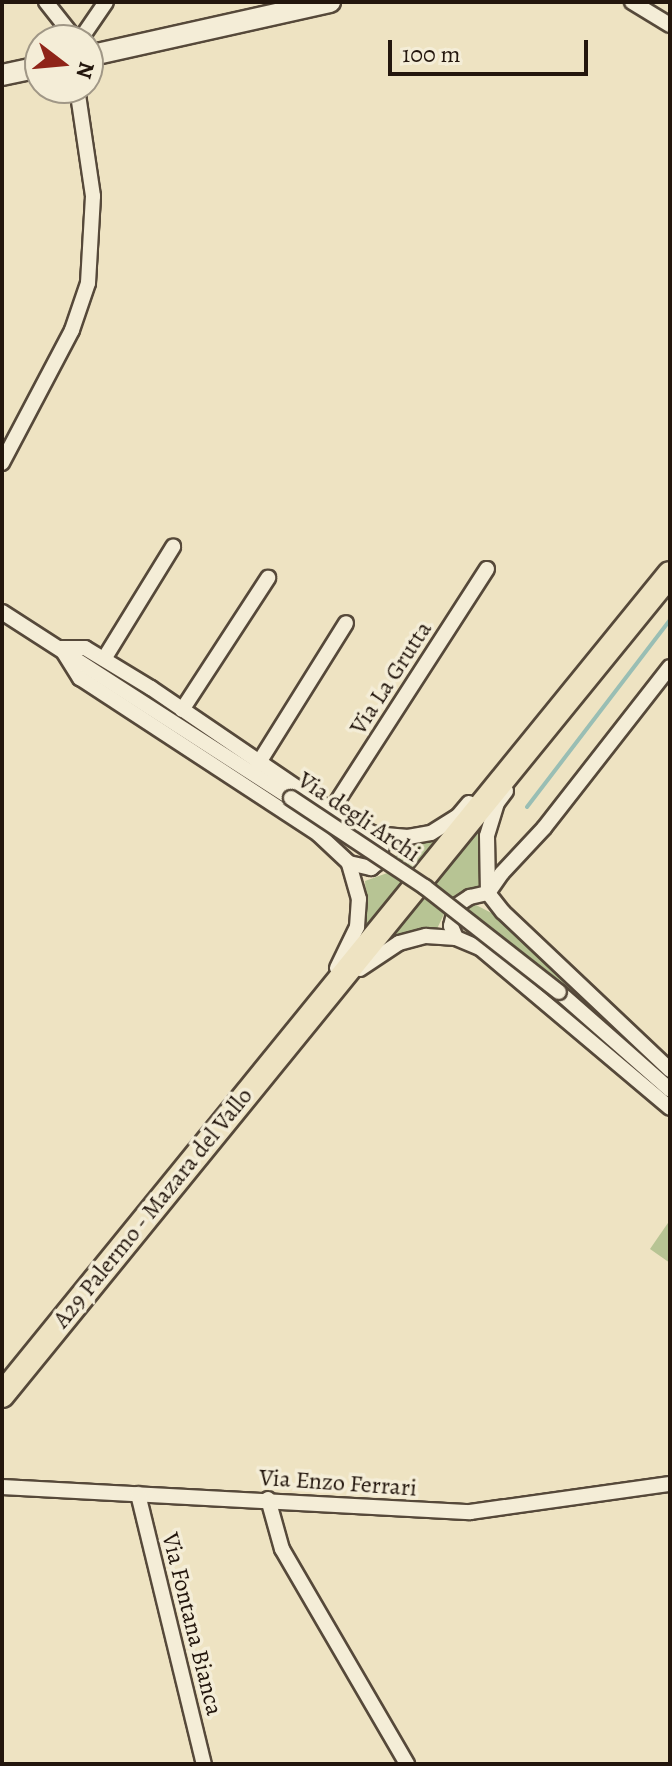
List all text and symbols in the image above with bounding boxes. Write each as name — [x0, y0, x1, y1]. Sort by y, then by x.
north arrow — [24, 24, 104, 104]
scale bar — [392, 24, 592, 74]
text: 100 m — [402, 38, 461, 70]
text: N — [69, 58, 102, 82]
street label: Via La Grutta — [344, 616, 438, 740]
street label: Via degli Archi — [292, 766, 426, 868]
street label: A29 Palermo - Mazara del Vallo — [47, 1082, 259, 1334]
street label: Via Enzo Ferrari — [258, 1463, 418, 1503]
street label: Via Fontana Bianca — [155, 1530, 229, 1718]

